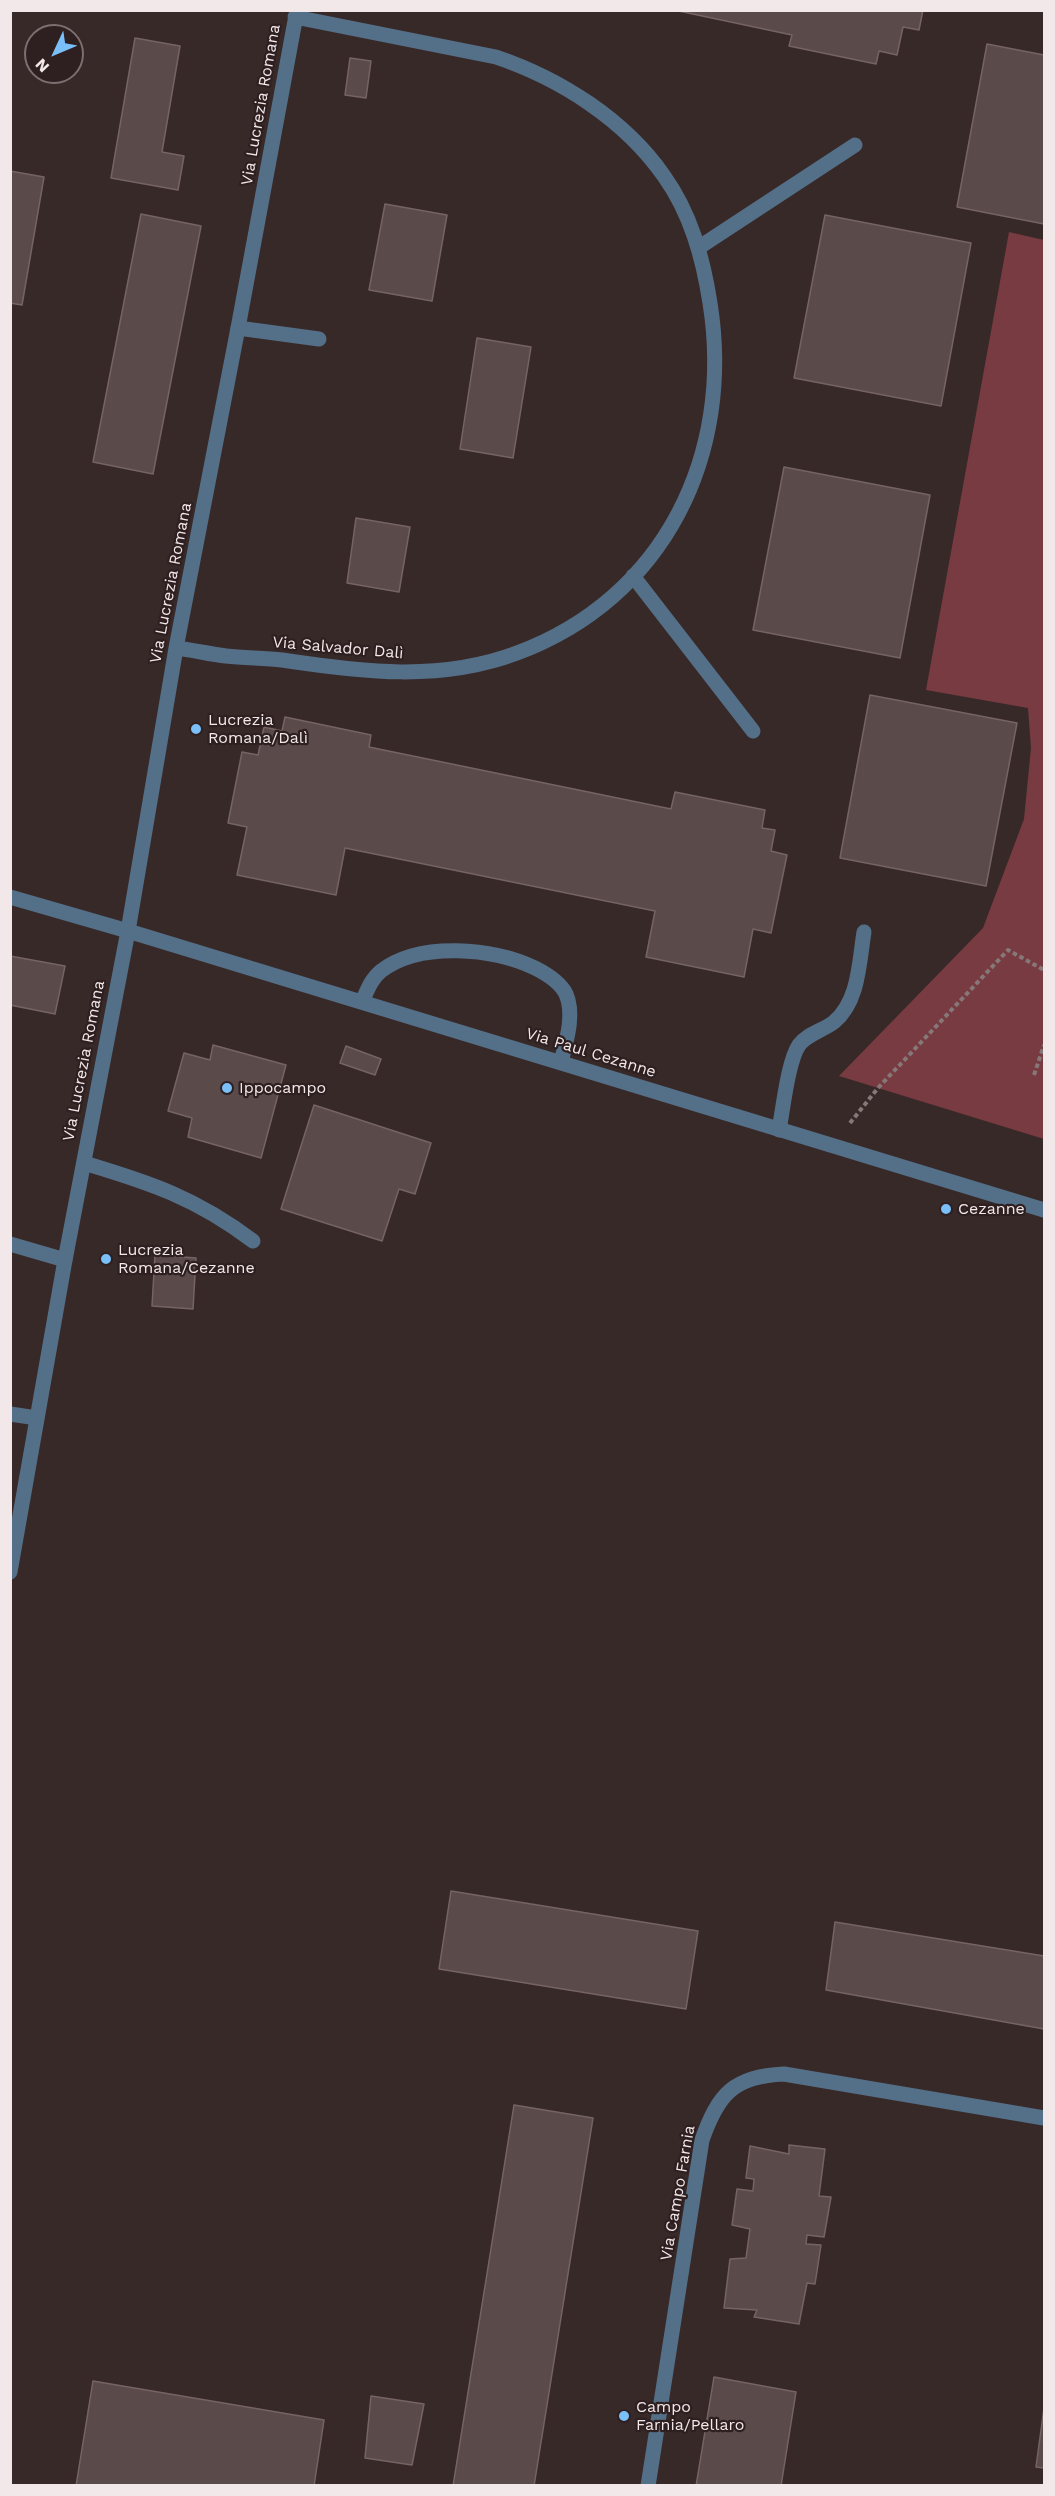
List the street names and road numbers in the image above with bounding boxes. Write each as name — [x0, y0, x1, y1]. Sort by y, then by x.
street label: Via Lucrezia Romana — [237, 23, 285, 187]
street label: Via Lucrezia Romana — [146, 501, 196, 665]
street label: Via Salvador Dalì — [272, 633, 404, 663]
street label: Via Lucrezia Romana — [59, 979, 109, 1143]
street label: Via Paul Cezanne — [524, 1024, 658, 1082]
street label: Via Campo Farnia — [657, 2124, 699, 2262]

